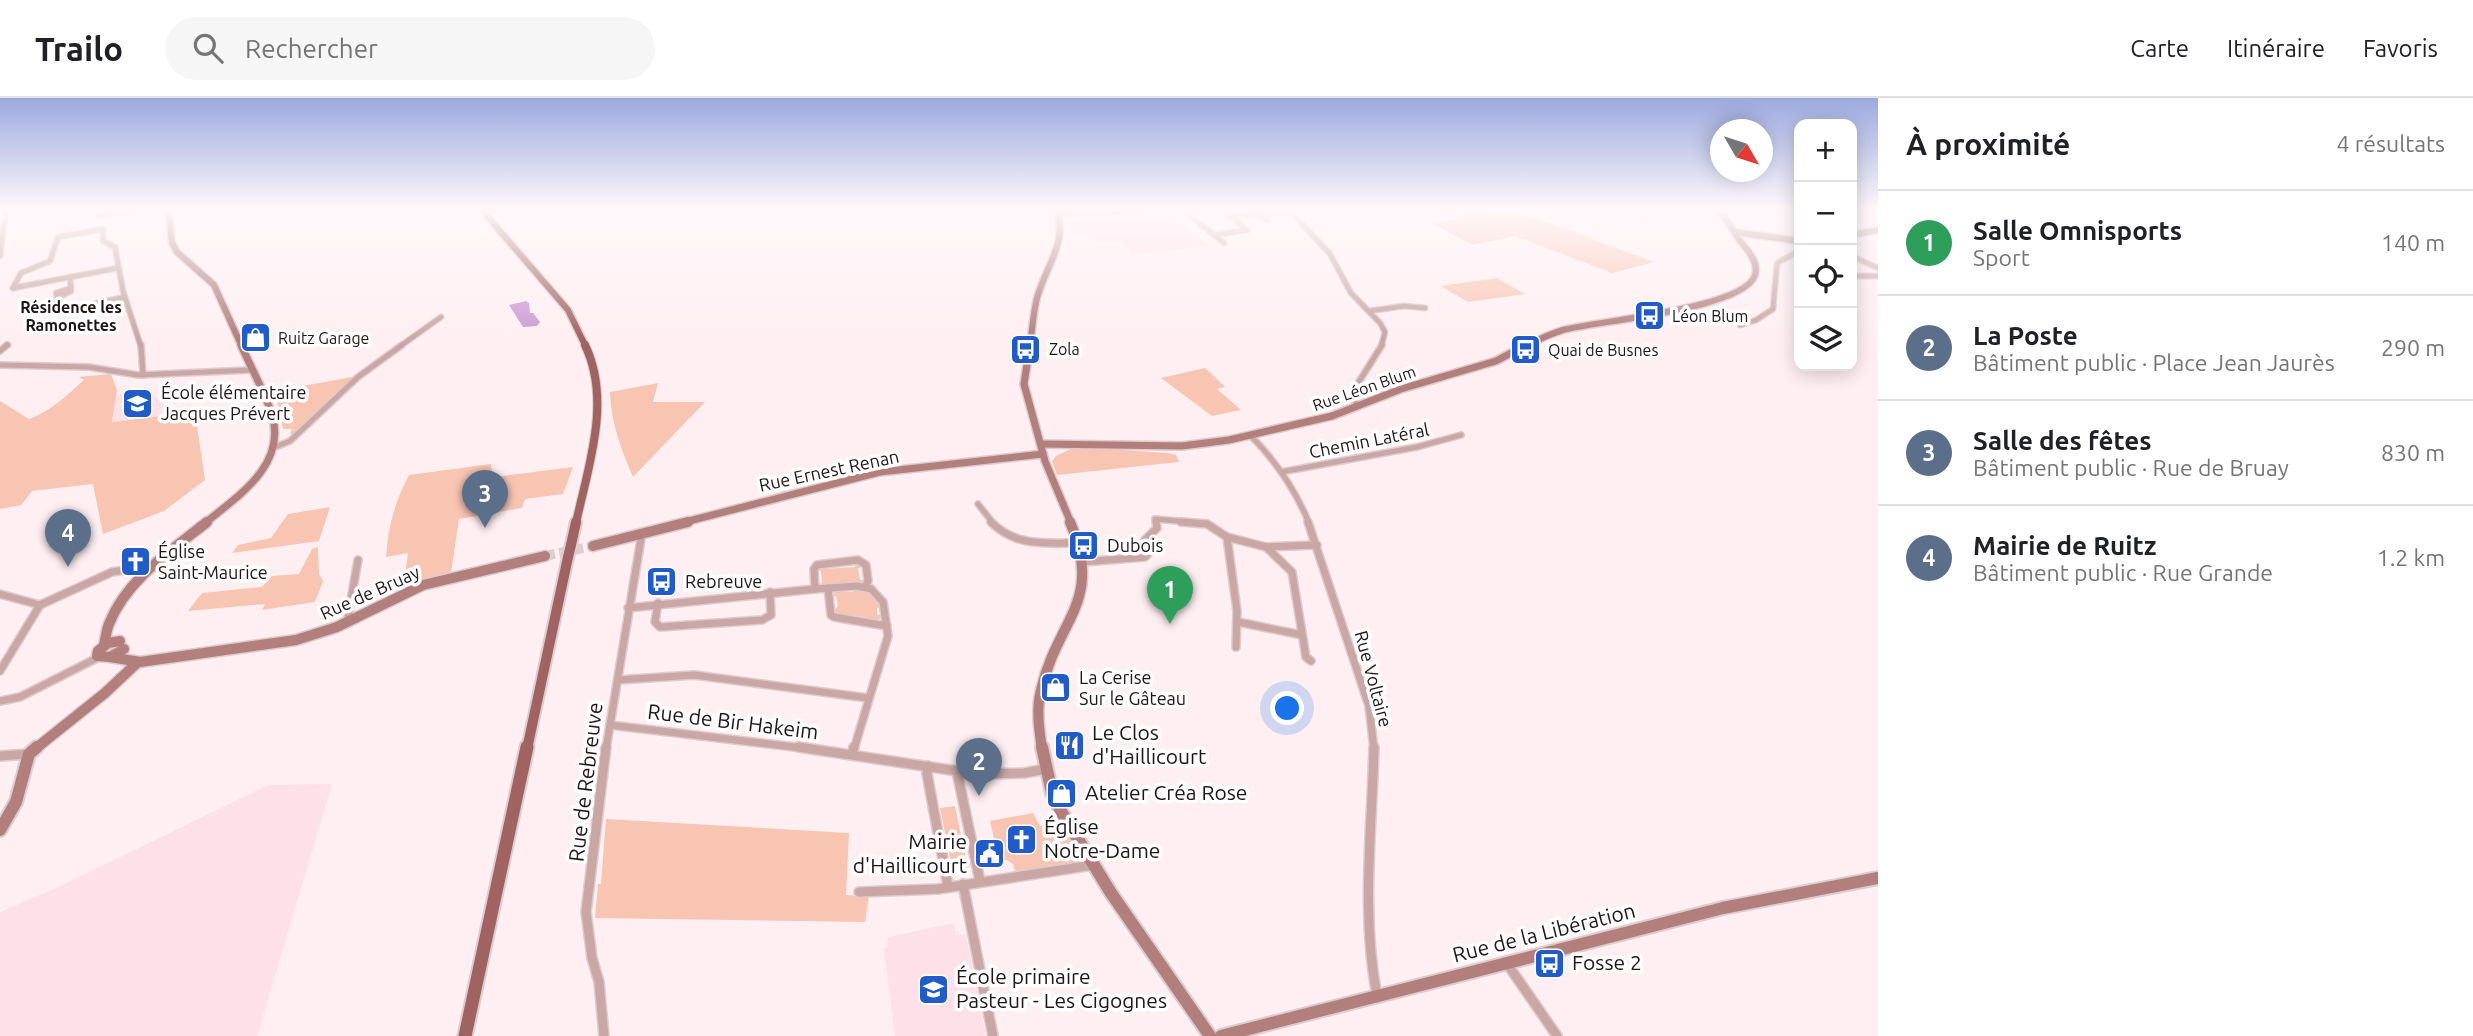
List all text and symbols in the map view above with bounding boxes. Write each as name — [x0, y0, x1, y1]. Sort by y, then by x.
search box — [165, 17, 655, 80]
icon: search — [189, 29, 227, 67]
text: Trailo — [35, 30, 123, 67]
text: Rechercher — [245, 34, 378, 63]
text: Carte — [2130, 35, 2189, 62]
text: Itinéraire — [2227, 35, 2325, 62]
text: Favoris — [2363, 35, 2438, 62]
north arrow — [1710, 119, 1773, 182]
map controls — [1794, 119, 1857, 371]
button: + — [1794, 119, 1857, 182]
text: À proximité — [1906, 127, 2070, 161]
text: 4 résultats — [2336, 131, 2445, 156]
button: − — [1794, 182, 1857, 245]
text: Salle Omnisports — [1973, 216, 2182, 245]
text: 1 — [1923, 230, 1935, 255]
text: 140 m — [2381, 230, 2445, 255]
button: locate — [1794, 245, 1857, 308]
text: Sport — [1973, 245, 2030, 270]
district label: Résidence les Ramonettes — [20, 298, 122, 334]
bus stop icon: Léon Blum — [1632, 299, 1666, 333]
place label: Léon Blum — [1672, 307, 1748, 325]
button: layers — [1794, 308, 1857, 371]
shop icon: Ruitz Garage — [238, 321, 272, 355]
text: La Poste — [1973, 321, 2078, 350]
place label: Ruitz Garage — [278, 329, 369, 347]
bus stop icon: Zola — [1009, 332, 1043, 366]
bus stop icon: Quai de Busnes — [1508, 333, 1542, 367]
text: 2 — [1923, 335, 1935, 360]
text: 290 m — [2381, 335, 2445, 360]
place label: Zola — [1049, 340, 1080, 358]
place label: Quai de Busnes — [1548, 341, 1658, 359]
text: Bâtiment public · Place Jean Jaurès — [1973, 350, 2335, 375]
street label: Rue Léon Blum — [1310, 362, 1418, 414]
place label: École élémentaire Jacques Prévert — [161, 381, 306, 423]
school or university icon: École élémentaire Jacques Prévert — [121, 386, 155, 420]
street label: Chemin Latéral — [1307, 419, 1431, 461]
text: Salle des fêtes — [1973, 426, 2152, 455]
text: 3 — [1923, 440, 1935, 465]
text: 830 m — [2381, 440, 2445, 465]
street label: Rue Ernest Renan — [757, 445, 901, 495]
text: Bâtiment public · Rue de Bruay — [1973, 455, 2289, 480]
pin: 3 — [462, 470, 508, 528]
pin: 4 — [45, 509, 91, 567]
bus stop icon: Dubois — [1067, 529, 1101, 563]
text: Mairie de Ruitz — [1973, 531, 2157, 560]
place label: Dubois — [1107, 535, 1163, 555]
place label: Église Saint-Maurice — [158, 540, 268, 582]
church icon: Église Saint-Maurice — [118, 545, 152, 579]
text: 4 — [1923, 545, 1935, 570]
text: 1.2 km — [2377, 545, 2445, 570]
text: Bâtiment public · Rue Grande — [1973, 560, 2273, 585]
street label: Rue de Bruay — [317, 561, 423, 623]
bus stop icon: Rebreuve — [645, 565, 679, 599]
pin: 1 — [1147, 566, 1193, 624]
place label: Rebreuve — [685, 571, 762, 591]
street label: Rue Voltaire — [1351, 628, 1396, 729]
place label: La Cerise Sur le Gâteau — [1079, 667, 1186, 708]
shop icon: La Cerise Sur le Gâteau — [1039, 671, 1073, 705]
your location — [1270, 691, 1304, 725]
street label: Rue de Bir Hakeim — [646, 699, 820, 743]
street label: Rue de Rebreuve — [563, 701, 607, 863]
place label: Le Clos d'Haillicourt — [1092, 720, 1206, 768]
restaurant icon: Le Clos d'Haillicourt — [1052, 728, 1086, 762]
pin: 2 — [956, 738, 1002, 796]
shop icon: Atelier Créa Rose — [1045, 776, 1079, 810]
place label: Atelier Créa Rose — [1085, 780, 1247, 804]
place label: Église Notre-Dame — [1044, 814, 1160, 862]
church icon: Église Notre-Dame — [1004, 822, 1038, 856]
place label: Mairie d'Haillicourt — [853, 829, 967, 877]
public building icon: Mairie d'Haillicourt — [973, 837, 1007, 871]
street label: Rue de la Libération — [1450, 898, 1638, 966]
bus stop icon: Fosse 2 — [1532, 946, 1566, 980]
place label: Fosse 2 — [1572, 950, 1642, 974]
place label: École primaire Pasteur - Les Cigognes — [956, 964, 1167, 1012]
school or university icon: École primaire Pasteur - Les Cigognes — [916, 972, 950, 1006]

